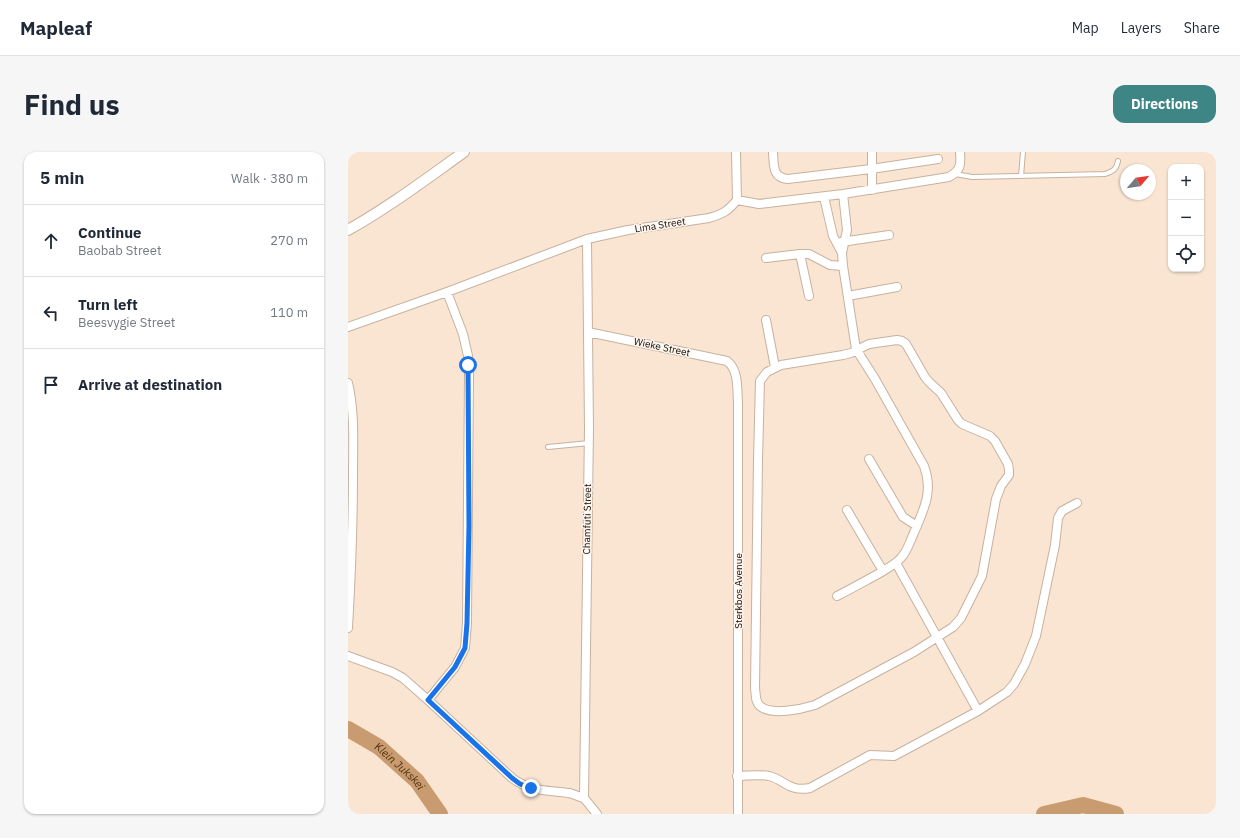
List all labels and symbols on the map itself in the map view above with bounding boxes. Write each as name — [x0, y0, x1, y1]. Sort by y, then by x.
north arrow — [1120, 164, 1156, 200]
street label: Lima Street — [634, 214, 687, 235]
street label: Wieke Street — [633, 335, 692, 359]
route start — [459, 356, 477, 374]
street label: Chamfuti Street — [580, 483, 594, 554]
street label: Sterkbos Avenue — [732, 553, 745, 629]
water label: Klein Jukskei — [372, 739, 428, 792]
route end — [522, 779, 540, 797]

